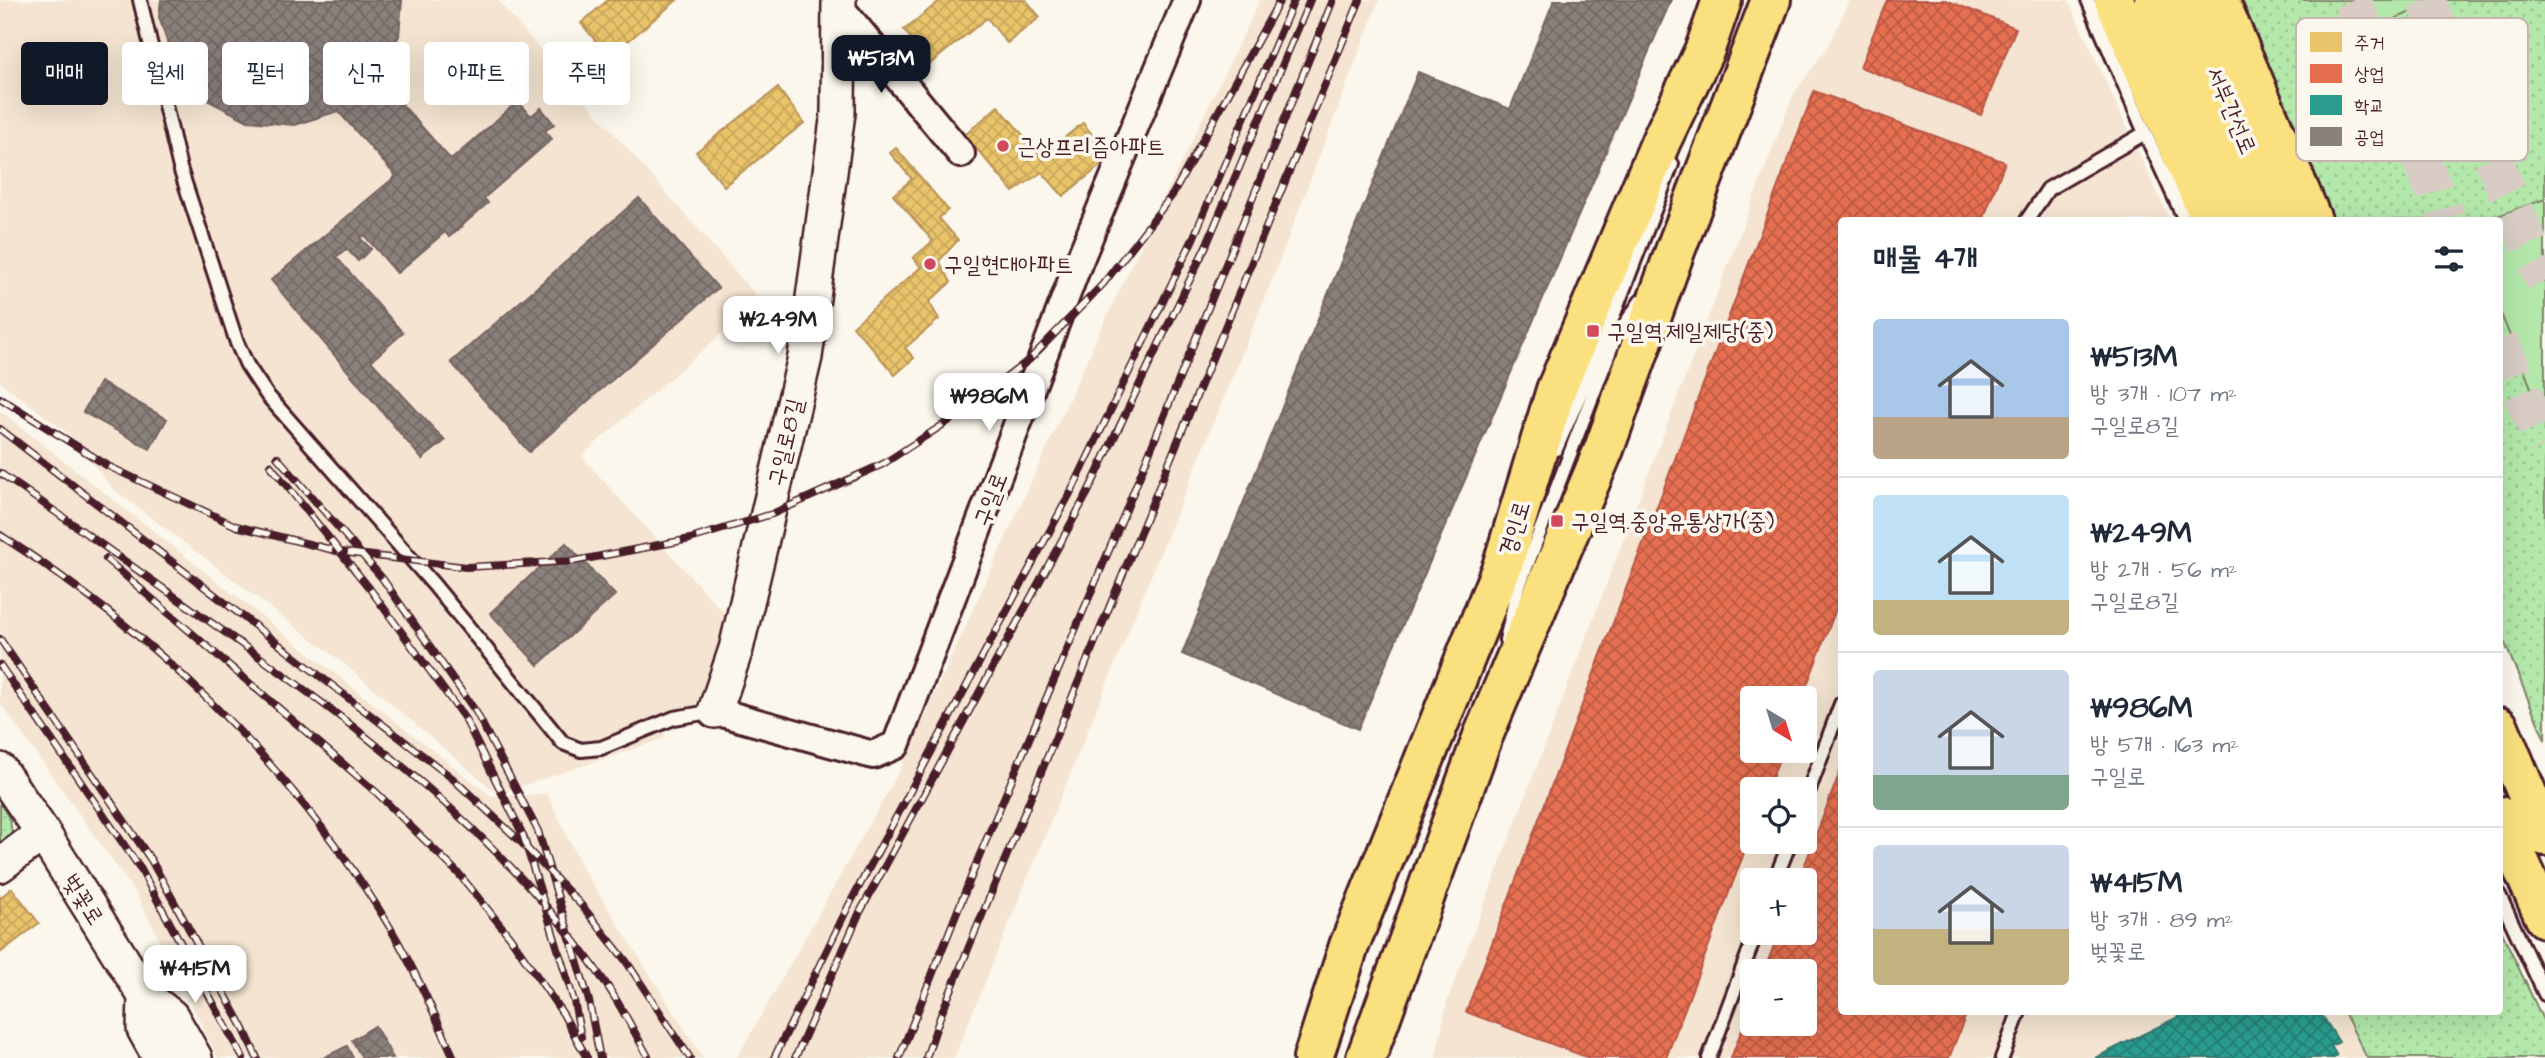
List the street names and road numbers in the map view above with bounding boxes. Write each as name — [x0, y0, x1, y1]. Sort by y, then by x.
street label: 서부간선로 — [2198, 62, 2264, 159]
street label: 구일로8길 — [760, 395, 812, 489]
street label: 구일로 — [966, 468, 1016, 531]
street label: 경인로 — [1492, 497, 1538, 560]
street label: 벚꽃로 — [55, 868, 111, 932]

